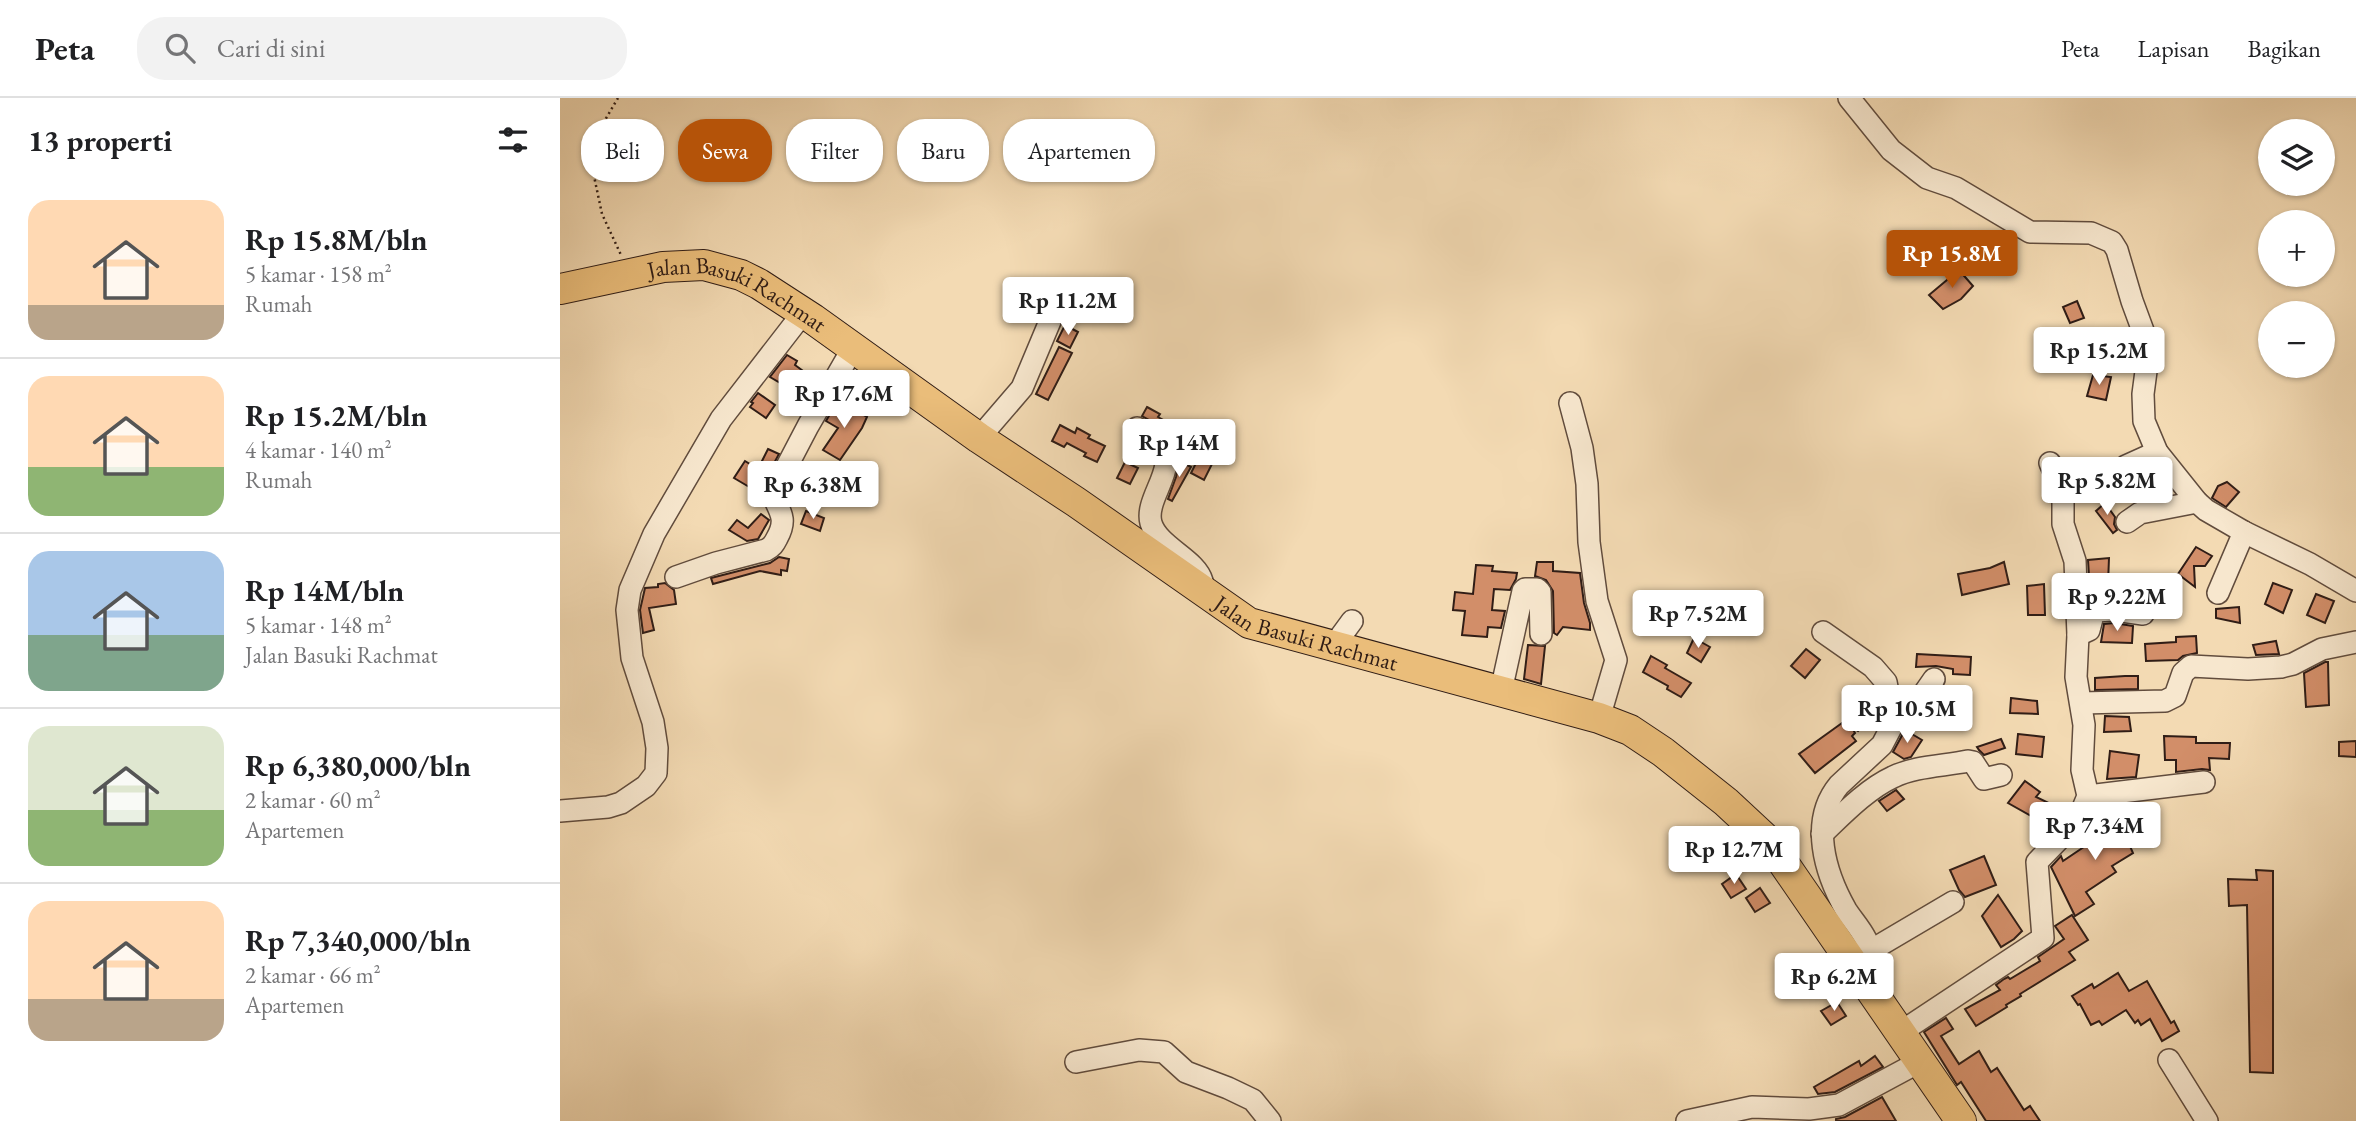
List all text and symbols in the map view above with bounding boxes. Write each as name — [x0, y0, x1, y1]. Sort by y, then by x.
search box — [137, 17, 627, 80]
text: Peta — [35, 27, 95, 70]
icon: search — [161, 29, 199, 67]
text: Cari di sini — [217, 31, 325, 65]
text: Peta — [2061, 33, 2100, 64]
text: Lapisan — [2138, 33, 2210, 64]
text: Bagikan — [2248, 33, 2321, 64]
chip: Beli — [581, 119, 664, 182]
chip: Sewa — [678, 119, 772, 182]
chip: Filter — [786, 119, 883, 182]
chip: Baru — [897, 119, 989, 182]
chip: Apartemen — [1003, 119, 1155, 182]
map controls — [2258, 119, 2335, 378]
button: layers — [2258, 119, 2335, 196]
text: 13 properti — [28, 121, 172, 160]
icon: filters — [494, 121, 532, 159]
button: + — [2258, 210, 2335, 287]
text: Rp 15.8M/bln — [245, 220, 428, 259]
icon: home — [84, 228, 168, 312]
pin: Rp 15.8M — [1880, 230, 2024, 290]
text: Rp 15.8M — [1903, 238, 2001, 268]
street label: Jalan Basuki Rachmat — [642, 250, 833, 339]
text: 5 kamar · 158 m² — [245, 259, 392, 289]
pin: Rp 11.2M — [996, 278, 1140, 337]
text: Rp 11.2M — [1019, 285, 1117, 315]
text: Rumah — [245, 289, 312, 319]
button: − — [2258, 301, 2335, 378]
pin: Rp 15.2M — [2027, 328, 2171, 387]
text: Rp 15.2M — [2050, 335, 2148, 365]
pin: Rp 17.6M — [772, 370, 916, 430]
text: Rp 17.6M — [795, 378, 893, 408]
text: Rp 15.2M/bln — [245, 396, 428, 435]
icon: home — [84, 404, 168, 488]
pin: Rp 14M — [1122, 420, 1236, 479]
text: Rp 14M — [1138, 427, 1220, 457]
text: 4 kamar · 140 m² — [245, 435, 392, 465]
pin: Rp 5.82M — [2035, 458, 2179, 517]
pin: Rp 6.38M — [741, 462, 885, 521]
text: Rumah — [245, 465, 312, 495]
text: Rp 5.82M — [2058, 465, 2156, 495]
text: Rp 6.38M — [764, 469, 862, 499]
text: Rp 14M/bln — [245, 571, 404, 610]
pin: Rp 9.22M — [2045, 574, 2189, 633]
icon: home — [84, 579, 168, 663]
text: Rp 9.22M — [2068, 581, 2166, 611]
street label: Jalan Basuki Rachmat — [1207, 587, 1402, 678]
pin: Rp 7.52M — [1626, 590, 1770, 650]
text: Rp 7.52M — [1649, 598, 1747, 628]
text: 5 kamar · 148 m² — [245, 610, 392, 640]
text: Jalan Basuki Rachmat — [245, 640, 438, 670]
pin: Rp 10.5M — [1835, 686, 1979, 745]
text: Rp 10.5M — [1858, 693, 1956, 723]
text: Rp 6,380,000/bln — [245, 746, 471, 785]
icon: home — [84, 754, 168, 838]
text: 2 kamar · 60 m² — [245, 785, 381, 815]
pin: Rp 7.34M — [2023, 802, 2167, 862]
text: Rp 7.34M — [2046, 810, 2144, 840]
text: Apartemen — [245, 815, 344, 845]
pin: Rp 12.7M — [1662, 826, 1806, 886]
text: Rp 12.7M — [1685, 834, 1783, 864]
text: Rp 7,340,000/bln — [245, 921, 471, 960]
icon: home — [84, 929, 168, 1013]
pin: Rp 6.2M — [1769, 954, 1899, 1013]
text: 2 kamar · 66 m² — [245, 960, 381, 990]
text: Rp 6.2M — [1791, 961, 1877, 991]
text: Apartemen — [245, 990, 344, 1020]

